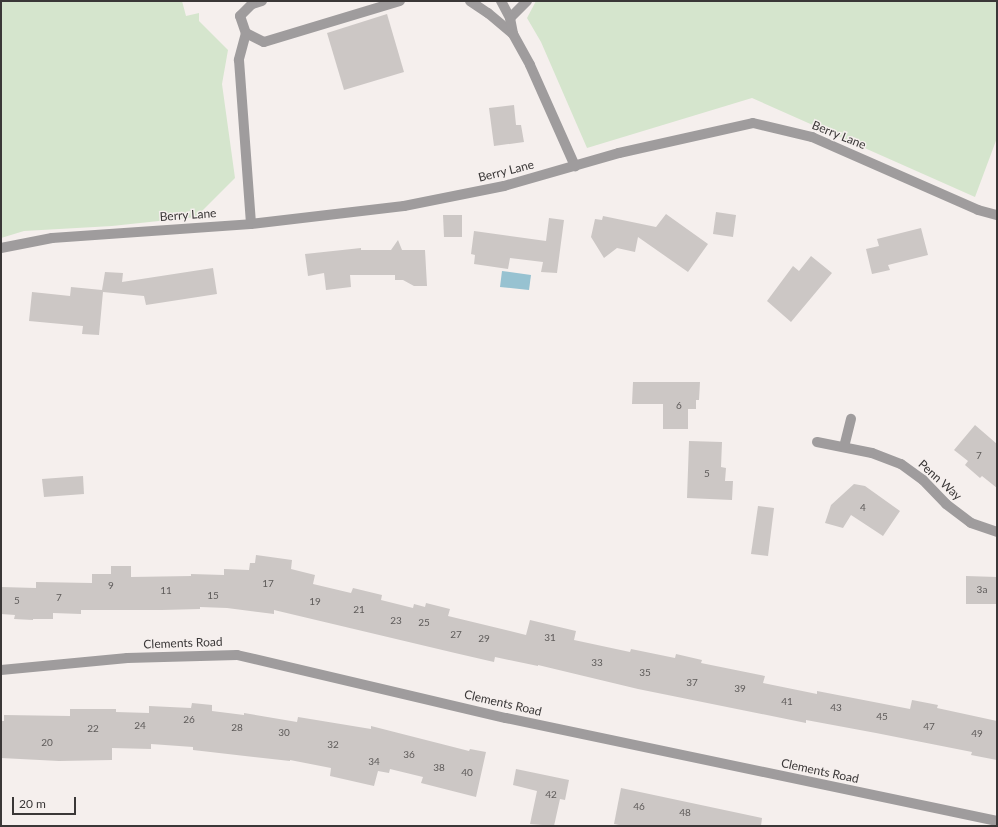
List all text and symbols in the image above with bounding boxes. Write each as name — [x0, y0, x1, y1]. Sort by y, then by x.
street label: Berry Lane — [810, 118, 868, 152]
street label: Berry Lane — [477, 157, 535, 185]
street label: Berry Lane — [159, 206, 217, 224]
house number: 6 — [676, 400, 682, 412]
house number: 7 — [976, 450, 982, 462]
street label: Penn Way — [915, 457, 965, 503]
house number: 5 — [704, 468, 710, 480]
house number: 4 — [860, 502, 866, 514]
house number: 17 — [262, 578, 274, 590]
house number: 9 — [108, 580, 114, 592]
house number: 3a — [977, 584, 987, 596]
house number: 11 — [160, 585, 172, 597]
house number: 15 — [207, 590, 219, 602]
house number: 7 — [56, 592, 62, 604]
house number: 5 — [14, 595, 20, 607]
house number: 19 — [309, 596, 321, 608]
house number: 21 — [353, 604, 365, 616]
house number: 23 — [390, 615, 402, 627]
house number: 25 — [418, 617, 430, 629]
house number: 27 — [450, 629, 462, 641]
house number: 31 — [544, 632, 556, 644]
house number: 29 — [478, 633, 490, 645]
street label: Clements Road — [143, 634, 223, 652]
house number: 33 — [591, 657, 603, 669]
house number: 35 — [639, 667, 651, 679]
house number: 37 — [686, 677, 698, 689]
house number: 39 — [734, 683, 746, 695]
street label: Clements Road — [463, 687, 543, 719]
house number: 41 — [781, 696, 793, 708]
house number: 43 — [830, 702, 842, 714]
house number: 45 — [876, 711, 888, 723]
house number: 26 — [183, 714, 195, 726]
house number: 24 — [134, 720, 146, 732]
house number: 47 — [923, 721, 935, 733]
house number: 28 — [231, 722, 243, 734]
house number: 22 — [87, 723, 99, 735]
house number: 30 — [278, 727, 290, 739]
house number: 49 — [971, 728, 983, 740]
house number: 20 — [41, 737, 53, 749]
house number: 32 — [327, 739, 339, 751]
house number: 36 — [403, 749, 415, 761]
house number: 34 — [368, 756, 380, 768]
street label: Clements Road — [780, 756, 860, 786]
house number: 38 — [433, 762, 445, 774]
house number: 40 — [461, 767, 473, 779]
scale bar — [14, 789, 78, 815]
house number: 42 — [545, 789, 557, 801]
text: 20 m — [19, 796, 46, 811]
house number: 46 — [633, 801, 645, 813]
house number: 48 — [679, 807, 691, 819]

